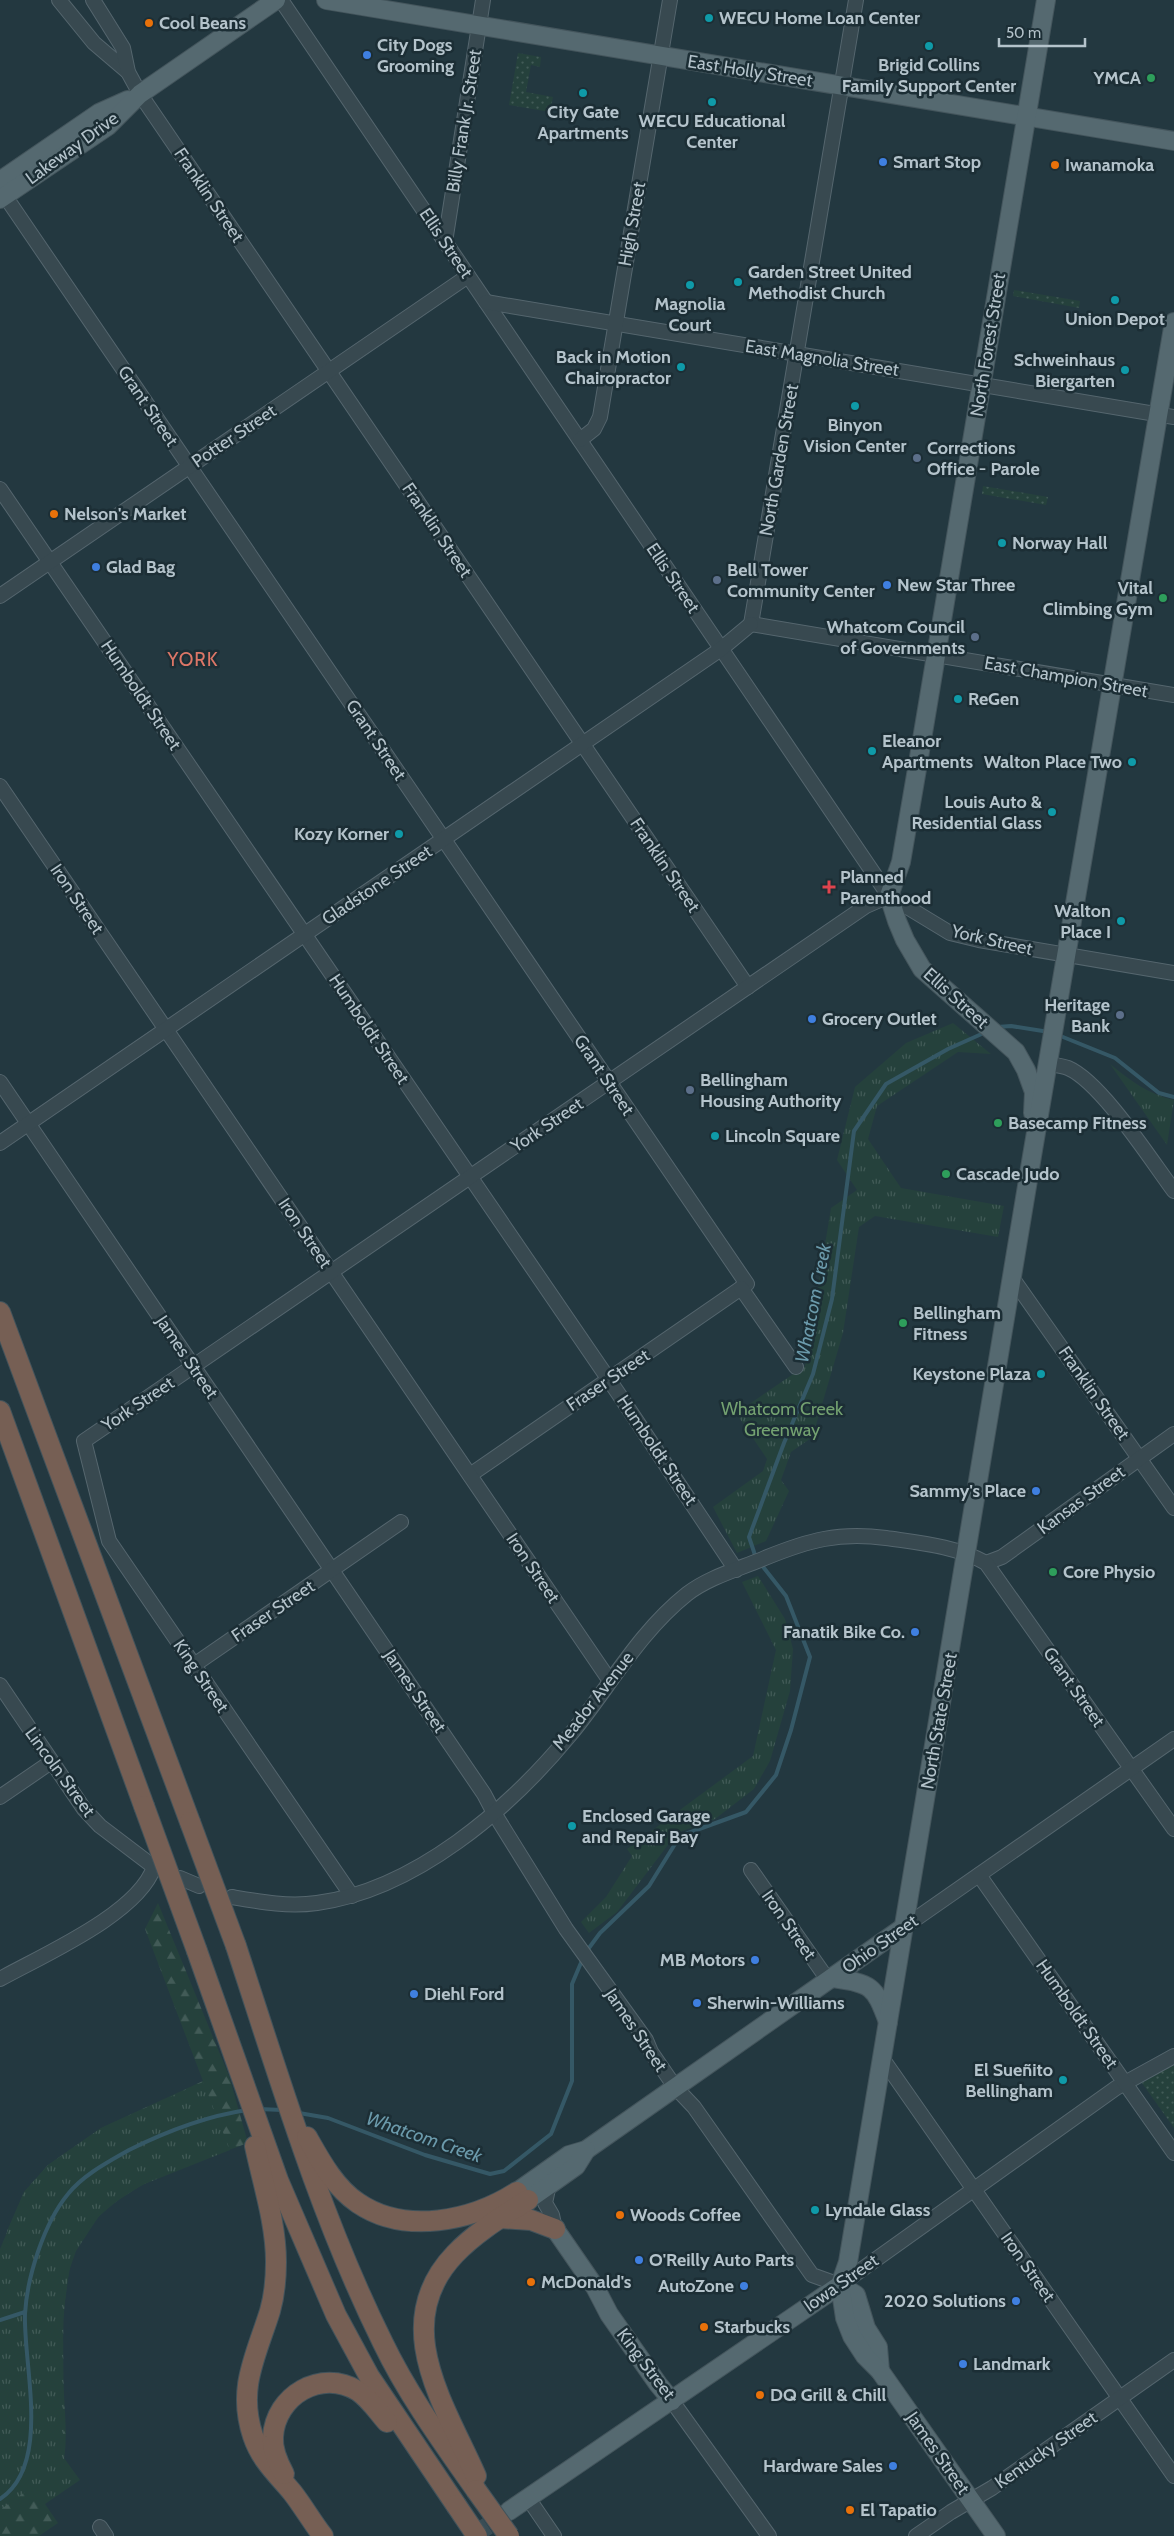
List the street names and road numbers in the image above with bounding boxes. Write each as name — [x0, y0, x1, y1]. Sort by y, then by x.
street label: Billy Frank Jr. Street — [442, 48, 486, 194]
street label: East Holly Street — [686, 50, 814, 92]
street label: Lakeway Drive — [21, 107, 123, 189]
street label: Franklin Street — [169, 144, 249, 246]
street label: High Street — [614, 180, 650, 268]
street label: Ellis Street — [414, 204, 478, 282]
street label: North Forest Street — [966, 272, 1010, 418]
street label: East Magnolia Street — [744, 335, 900, 381]
street label: Grant Street — [113, 362, 183, 450]
street label: North Garden Street — [755, 382, 803, 538]
street label: Potter Street — [188, 400, 280, 472]
street label: Franklin Street — [397, 479, 477, 581]
street label: Ellis Street — [641, 539, 705, 617]
street label: Humboldt Street — [96, 636, 186, 754]
street label: East Champion Street — [983, 652, 1149, 702]
street label: Grant Street — [341, 696, 411, 784]
street label: Franklin Street — [625, 814, 705, 916]
street label: Gladstone Street — [318, 840, 436, 930]
street label: Iron Street — [45, 860, 109, 938]
street label: York Street — [948, 920, 1035, 960]
street label: Ellis Street — [919, 963, 993, 1033]
street label: Humboldt Street — [324, 970, 414, 1088]
street label: Grant Street — [569, 1031, 639, 1119]
street label: York Street — [506, 1093, 587, 1158]
street label: Iron Street — [273, 1194, 337, 1272]
street label: James Street — [151, 1310, 223, 1403]
street label: Franklin Street — [1054, 1342, 1134, 1444]
street label: Fraser Street — [562, 1344, 654, 1416]
street label: York Street — [97, 1372, 178, 1437]
street label: Humboldt Street — [612, 1391, 702, 1509]
street label: Kansas Street — [1033, 1461, 1129, 1539]
street label: Iron Street — [501, 1529, 565, 1607]
street label: Fraser Street — [227, 1575, 319, 1647]
street label: King Street — [168, 1635, 234, 1717]
street label: Grant Street — [1038, 1643, 1110, 1731]
street label: James Street — [379, 1644, 451, 1737]
street label: Meador Avenue — [548, 1647, 638, 1755]
street label: North State Street — [916, 1651, 962, 1791]
street label: Lincoln Street — [20, 1723, 100, 1821]
street label: Iron Street — [757, 1886, 821, 1964]
street label: Ohio Street — [838, 1910, 922, 1978]
street label: Humboldt Street — [1031, 1955, 1123, 2073]
street label: James Street — [600, 1983, 672, 2076]
street label: Iron Street — [996, 2228, 1060, 2306]
street label: Iowa Street — [799, 2249, 883, 2317]
street label: King Street — [612, 2324, 680, 2404]
street label: James Street — [901, 2407, 974, 2499]
street label: Kentucky Street — [991, 2407, 1101, 2493]

